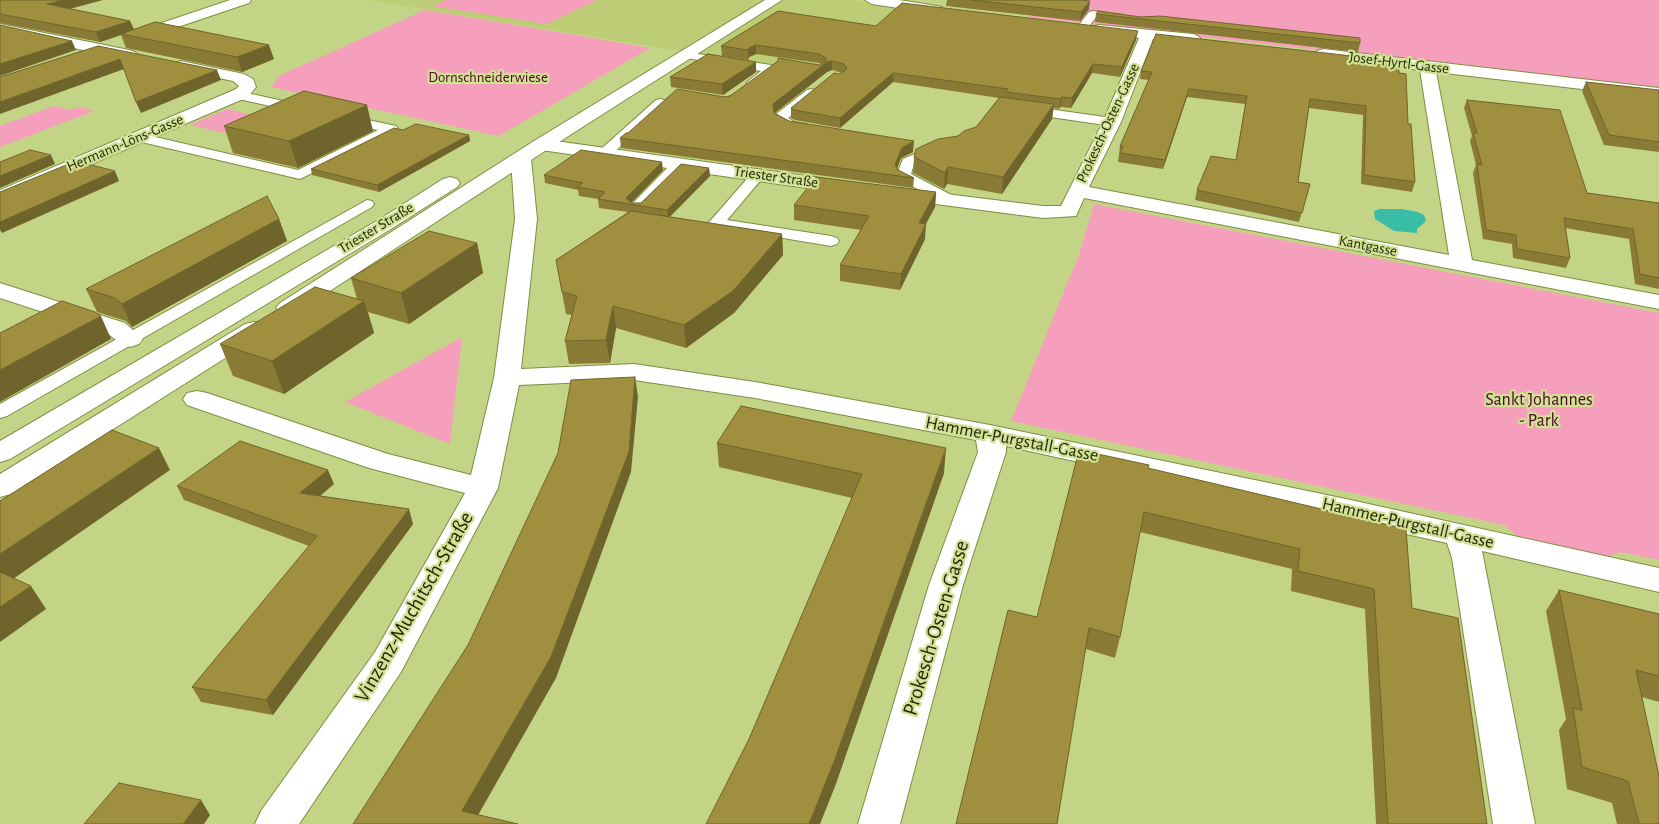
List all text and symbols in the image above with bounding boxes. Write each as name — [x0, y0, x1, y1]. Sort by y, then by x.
street label: Josef-Hyrtl-Gasse — [1348, 48, 1450, 78]
street label: Prokesch-Osten-Gasse — [1072, 60, 1144, 186]
park label: Dornschneiderwiese — [428, 68, 548, 86]
street label: Hermann-Löns-Gasse — [64, 110, 186, 176]
street label: Triester Straße — [733, 162, 819, 192]
street label: Triester Straße — [335, 198, 417, 258]
street label: Kantgasse — [1337, 232, 1399, 260]
park label: Sankt Johannes - Park — [1485, 389, 1593, 432]
street label: Hammer-Purgstall-Gasse — [924, 412, 1100, 466]
street label: Hammer-Purgstall-Gasse — [1320, 493, 1496, 553]
street label: Vinzenz-Muchitsch-Straße — [349, 507, 479, 707]
street label: Prokesch-Osten-Gasse — [897, 537, 975, 719]

